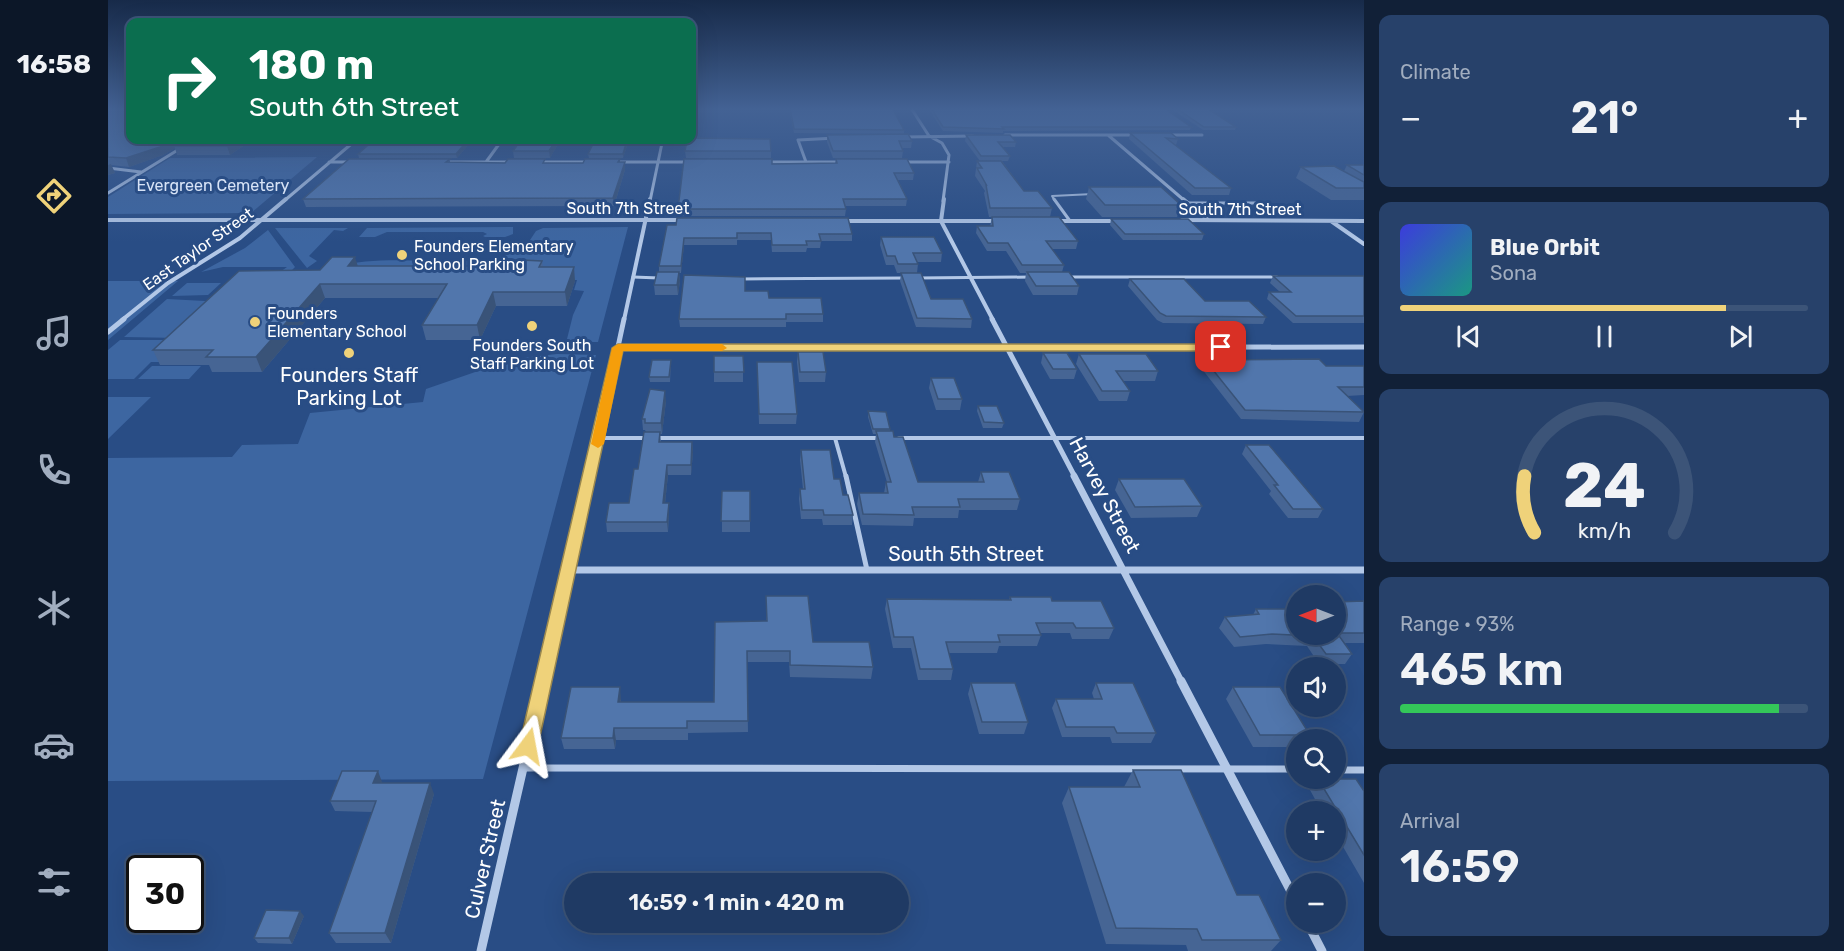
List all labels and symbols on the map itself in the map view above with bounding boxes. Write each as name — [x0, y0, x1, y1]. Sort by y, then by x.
park label: Evergreen Cemetery — [137, 176, 290, 195]
street label: South 7th Street — [566, 199, 690, 218]
street label: South 7th Street — [1178, 200, 1302, 219]
street label: East Taylor Street — [139, 204, 257, 294]
place label: Founders Elementary School Parking — [414, 237, 574, 274]
marker: Founders Elementary School Parking — [395, 248, 409, 262]
place label: Founders Elementary School — [267, 304, 407, 341]
marker: Founders Elementary School — [248, 315, 262, 329]
marker: Founders South Staff Parking Lot — [525, 319, 539, 333]
pin — [1195, 321, 1246, 372]
place label: Founders South Staff Parking Lot — [470, 336, 594, 373]
marker: Founders Staff Parking Lot — [342, 346, 356, 360]
place label: Founders Staff Parking Lot — [280, 363, 418, 410]
street label: Harvey Street — [1064, 433, 1146, 557]
street label: South 5th Street — [888, 542, 1044, 566]
north arrow — [1286, 585, 1346, 645]
position arrow — [496, 714, 560, 778]
street label: Culver Street — [460, 797, 510, 921]
speed limit sign: 30 — [126, 855, 204, 933]

